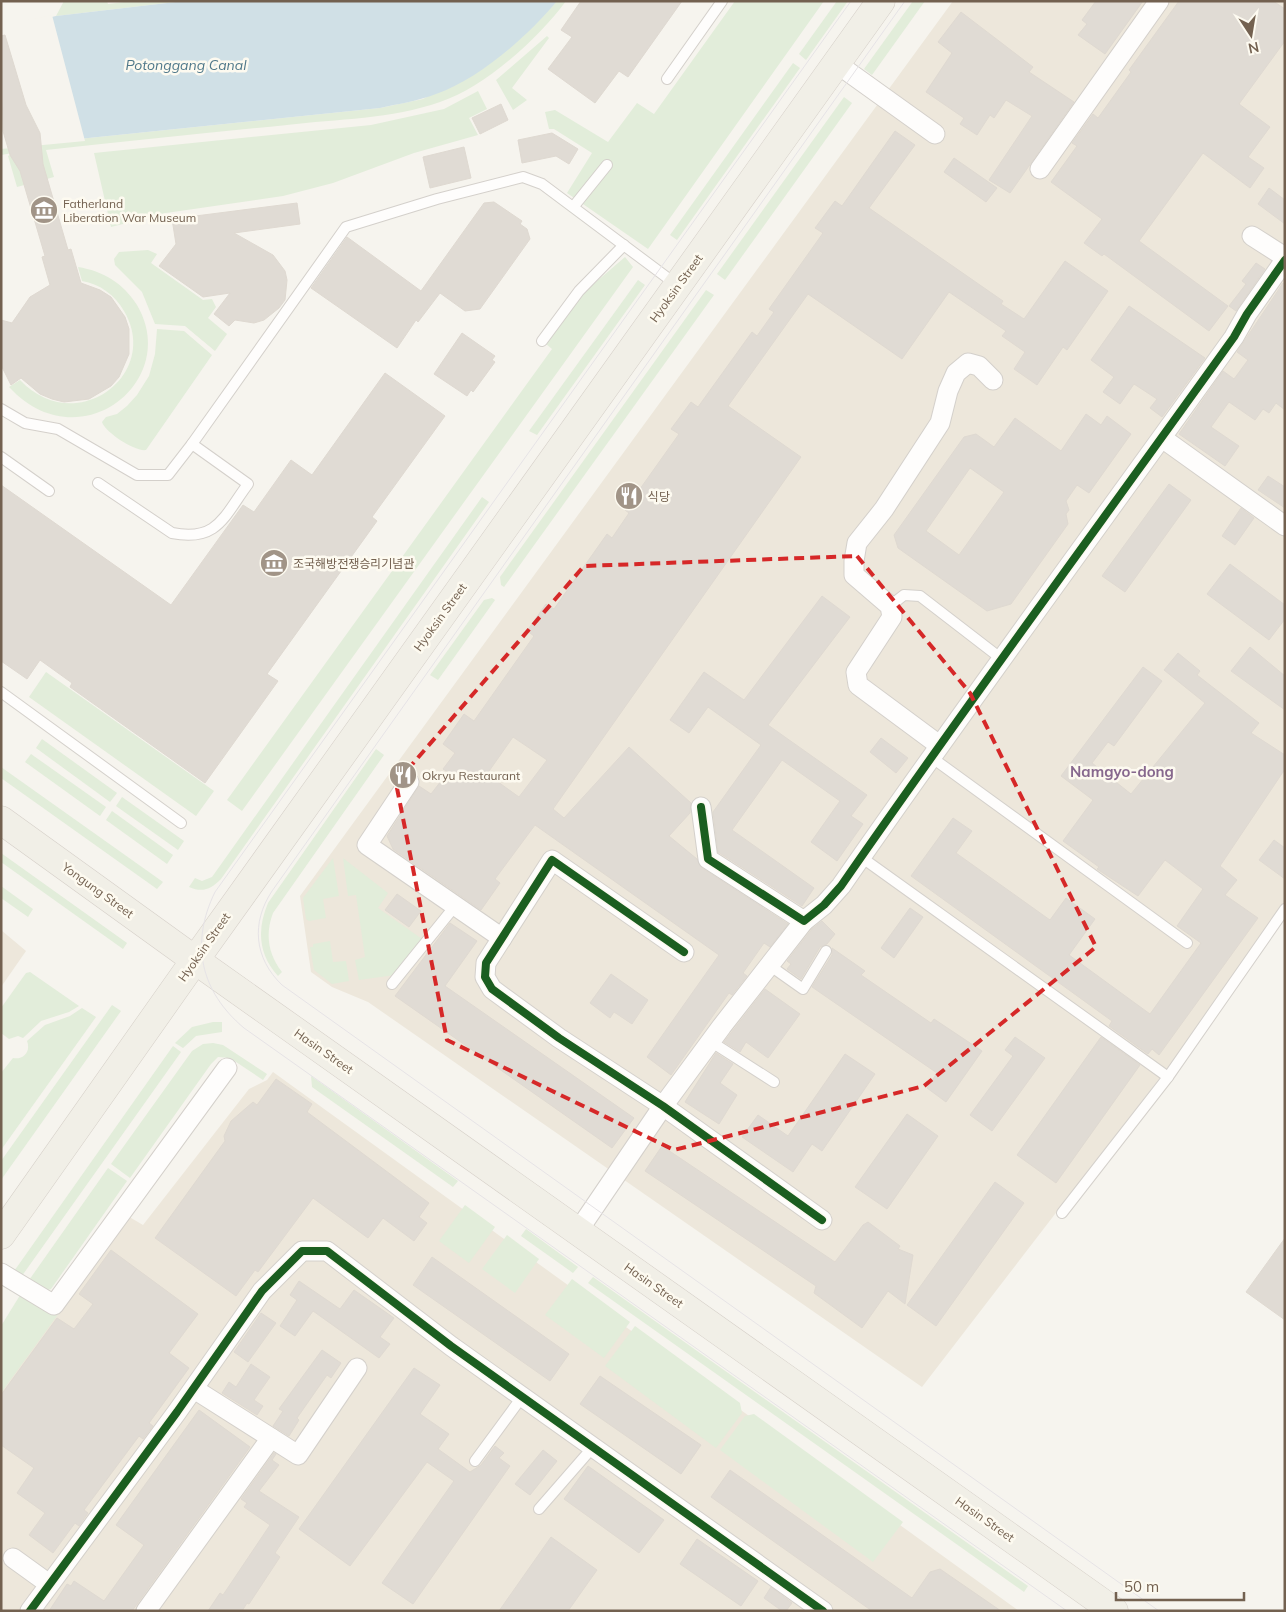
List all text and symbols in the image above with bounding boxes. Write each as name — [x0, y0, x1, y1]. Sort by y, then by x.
north arrow — [1226, 10, 1276, 60]
text: N — [1247, 38, 1261, 58]
water label: Potonggang Canal — [125, 56, 247, 74]
museum icon: Fatherland Liberation War Museum — [29, 195, 59, 225]
place label: Fatherland Liberation War Museum — [63, 196, 196, 225]
street label: Hyoksin Street — [646, 251, 706, 325]
restaurant icon: 식당 — [614, 481, 644, 511]
place label: 식당 — [648, 489, 670, 504]
museum icon: 조국해방전쟁승리기념관 — [259, 548, 289, 578]
place label: 조국해방전쟁승리기념관 — [293, 556, 414, 571]
street label: Hyoksin Street — [410, 580, 470, 654]
restaurant icon: Okryu Restaurant — [388, 760, 418, 790]
district label: Namgyo-dong — [1070, 762, 1174, 781]
place label: Okryu Restaurant — [422, 768, 520, 783]
street label: Yongung Street — [58, 858, 137, 921]
street label: Hyoksin Street — [175, 910, 233, 984]
street label: Hasin Street — [292, 1025, 356, 1077]
street label: Hasin Street — [622, 1259, 686, 1311]
street label: Hasin Street — [953, 1493, 1017, 1545]
scale bar — [1116, 1570, 1244, 1602]
text: 50 m — [1124, 1577, 1159, 1596]

